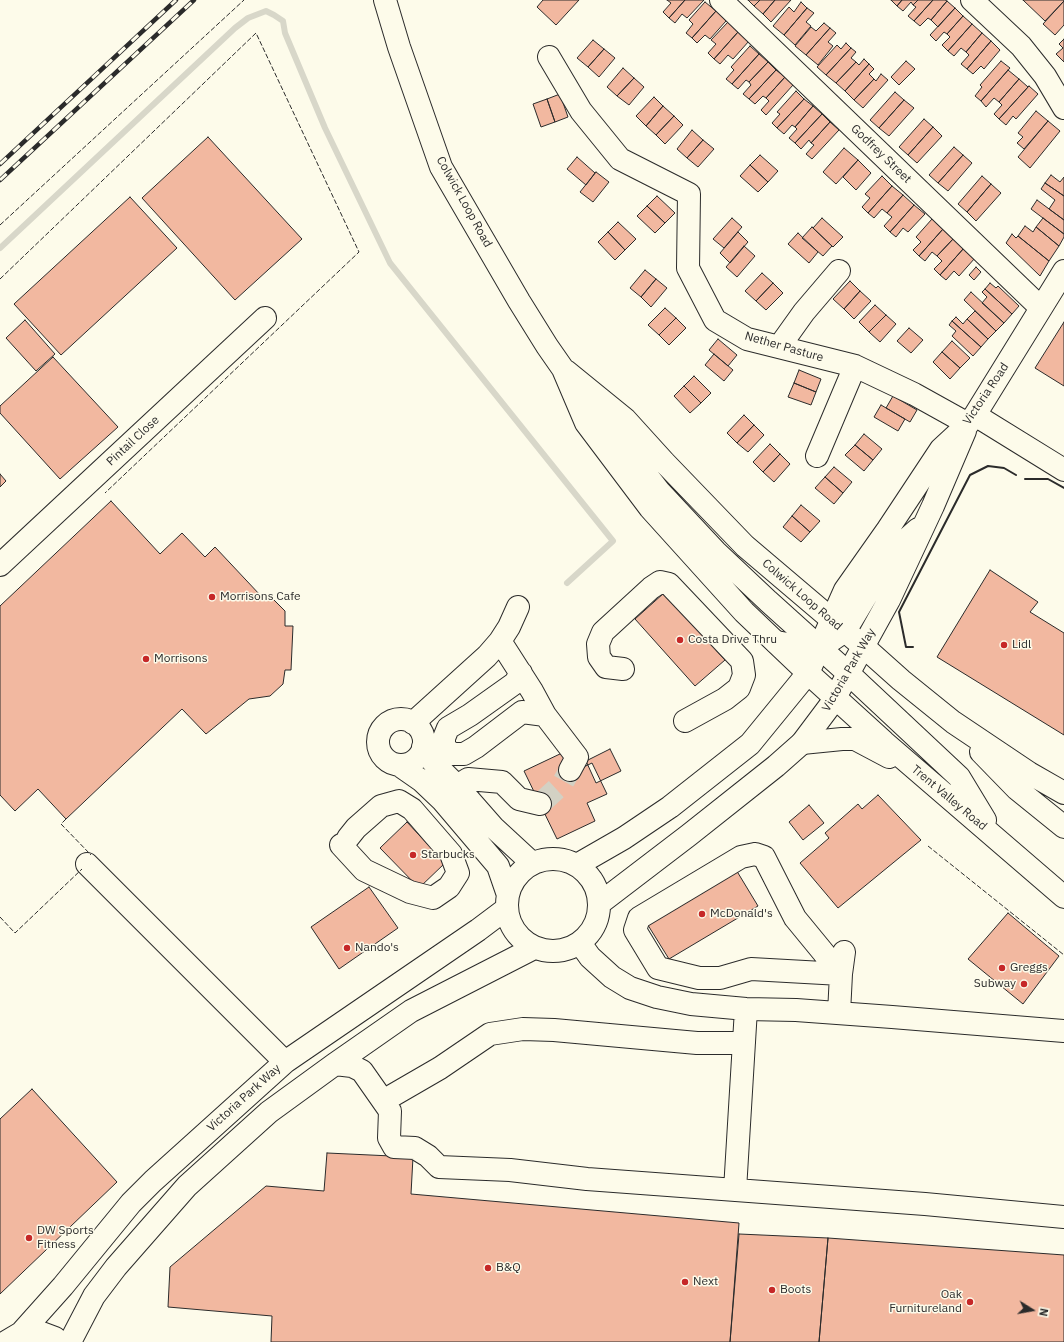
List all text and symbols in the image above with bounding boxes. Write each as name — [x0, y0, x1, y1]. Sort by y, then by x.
street label: Godfrey Street — [848, 122, 914, 186]
street label: Colwick Loop Road — [433, 154, 495, 250]
street label: Nether Pasture — [743, 329, 825, 365]
street label: Victoria Road — [960, 360, 1012, 428]
street label: Pintail Close — [104, 413, 162, 469]
street label: Colwick Loop Road — [759, 556, 845, 634]
place label: Morrisons Cafe — [220, 590, 301, 604]
marker: Morrisons Cafe — [207, 592, 217, 602]
street label: Victoria Park Way — [819, 626, 879, 714]
place label: Costa Drive Thru — [688, 633, 777, 647]
marker: Costa Drive Thru — [675, 635, 685, 645]
place label: Lidl — [1012, 638, 1031, 652]
marker: Lidl — [999, 640, 1009, 650]
place label: Morrisons — [154, 652, 207, 666]
marker: Morrisons — [141, 654, 151, 664]
street label: Trent Valley Road — [908, 762, 990, 834]
place label: Starbucks — [421, 848, 475, 862]
marker: Starbucks — [408, 850, 418, 860]
place label: McDonald's — [710, 907, 773, 921]
marker: McDonald's — [697, 909, 707, 919]
place label: Nando's — [355, 941, 399, 955]
marker: Nando's — [342, 943, 352, 953]
place label: Greggs — [1010, 961, 1048, 975]
marker: Greggs — [997, 963, 1007, 973]
place label: Subway — [974, 977, 1016, 991]
marker: Subway — [1019, 979, 1029, 989]
street label: Victoria Park Way — [204, 1061, 284, 1135]
place label: DW Sports Fitness — [37, 1224, 94, 1252]
marker: DW Sports Fitness — [24, 1233, 34, 1243]
place label: B&Q — [496, 1261, 521, 1275]
marker: B&Q — [483, 1263, 493, 1273]
place label: Next — [693, 1275, 718, 1289]
marker: Next — [680, 1277, 690, 1287]
place label: Boots — [780, 1283, 811, 1297]
marker: Boots — [767, 1285, 777, 1295]
place label: Oak Furnitureland — [889, 1288, 962, 1316]
north arrow — [1012, 1290, 1052, 1330]
marker: Oak Furnitureland — [965, 1297, 975, 1307]
text: N — [1036, 1307, 1051, 1318]

